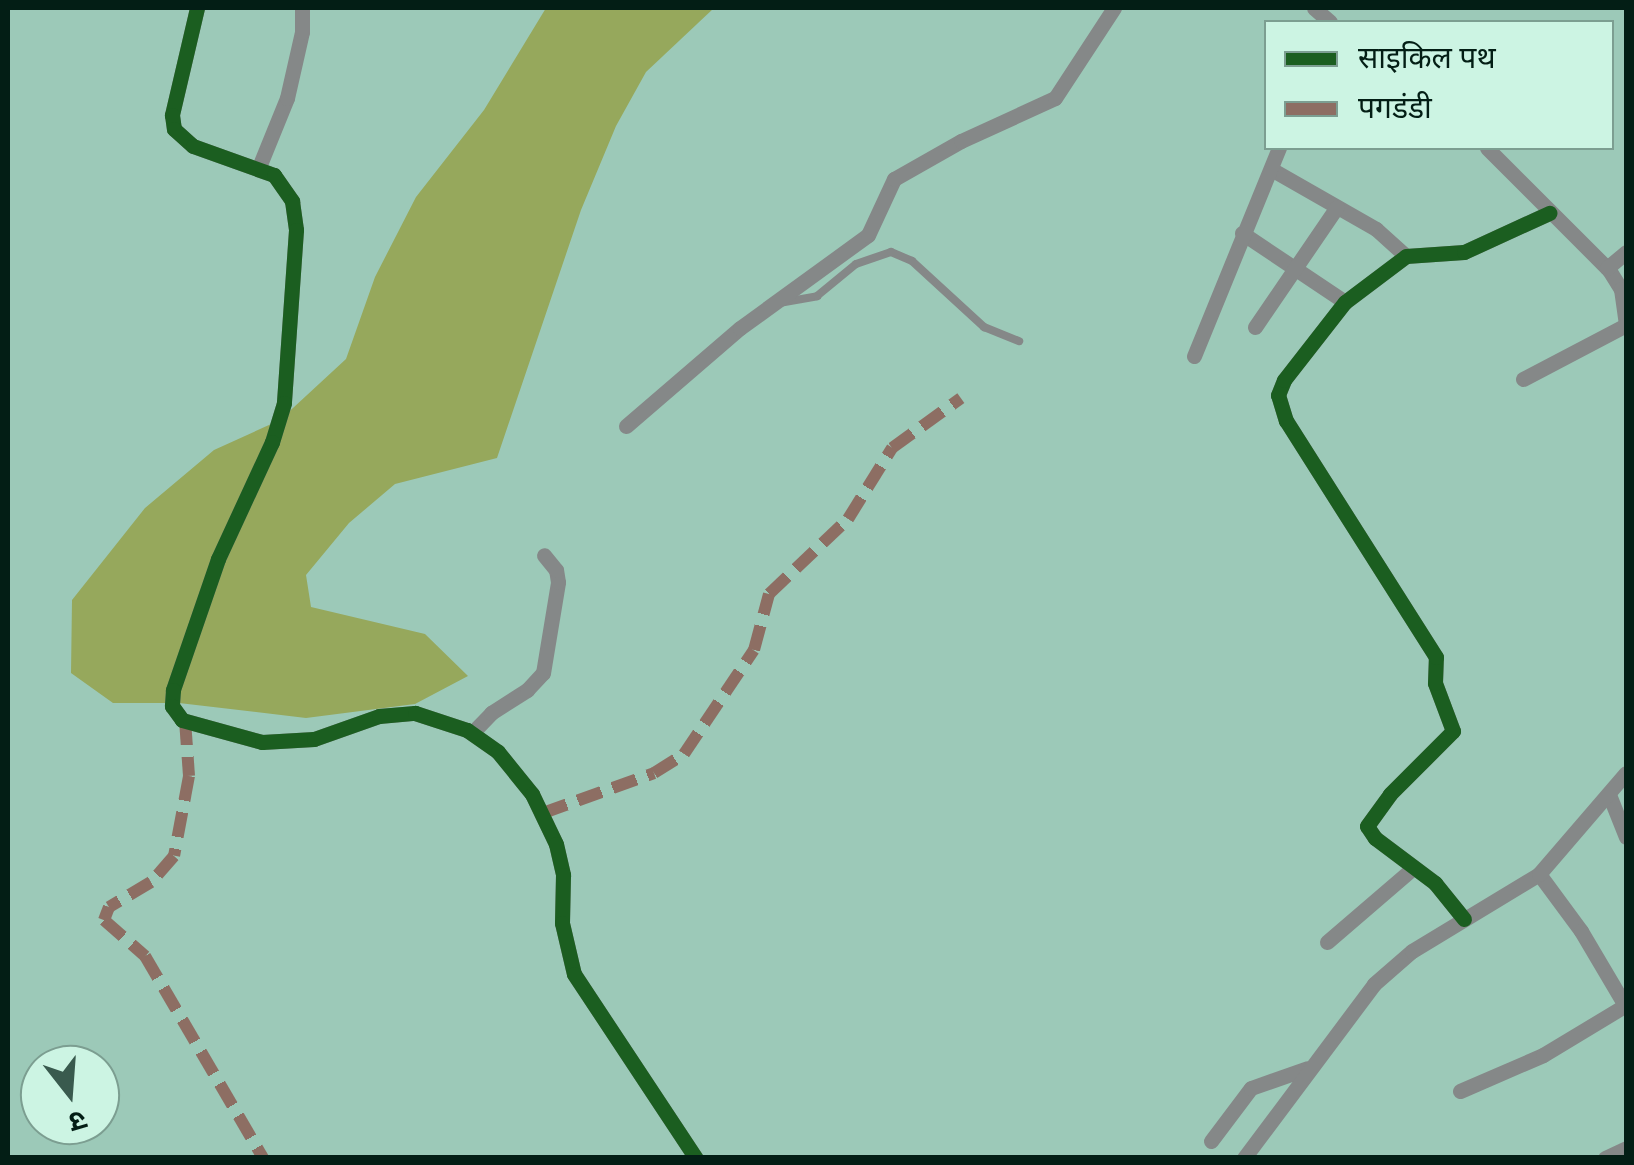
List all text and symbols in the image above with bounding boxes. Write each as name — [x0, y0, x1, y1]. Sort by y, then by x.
legend — [1264, 20, 1614, 150]
text: साइकिल पथ — [1358, 39, 1496, 76]
text: पगडंडी — [1358, 89, 1432, 126]
north arrow — [20, 1045, 120, 1145]
text: उ — [65, 1103, 91, 1140]

